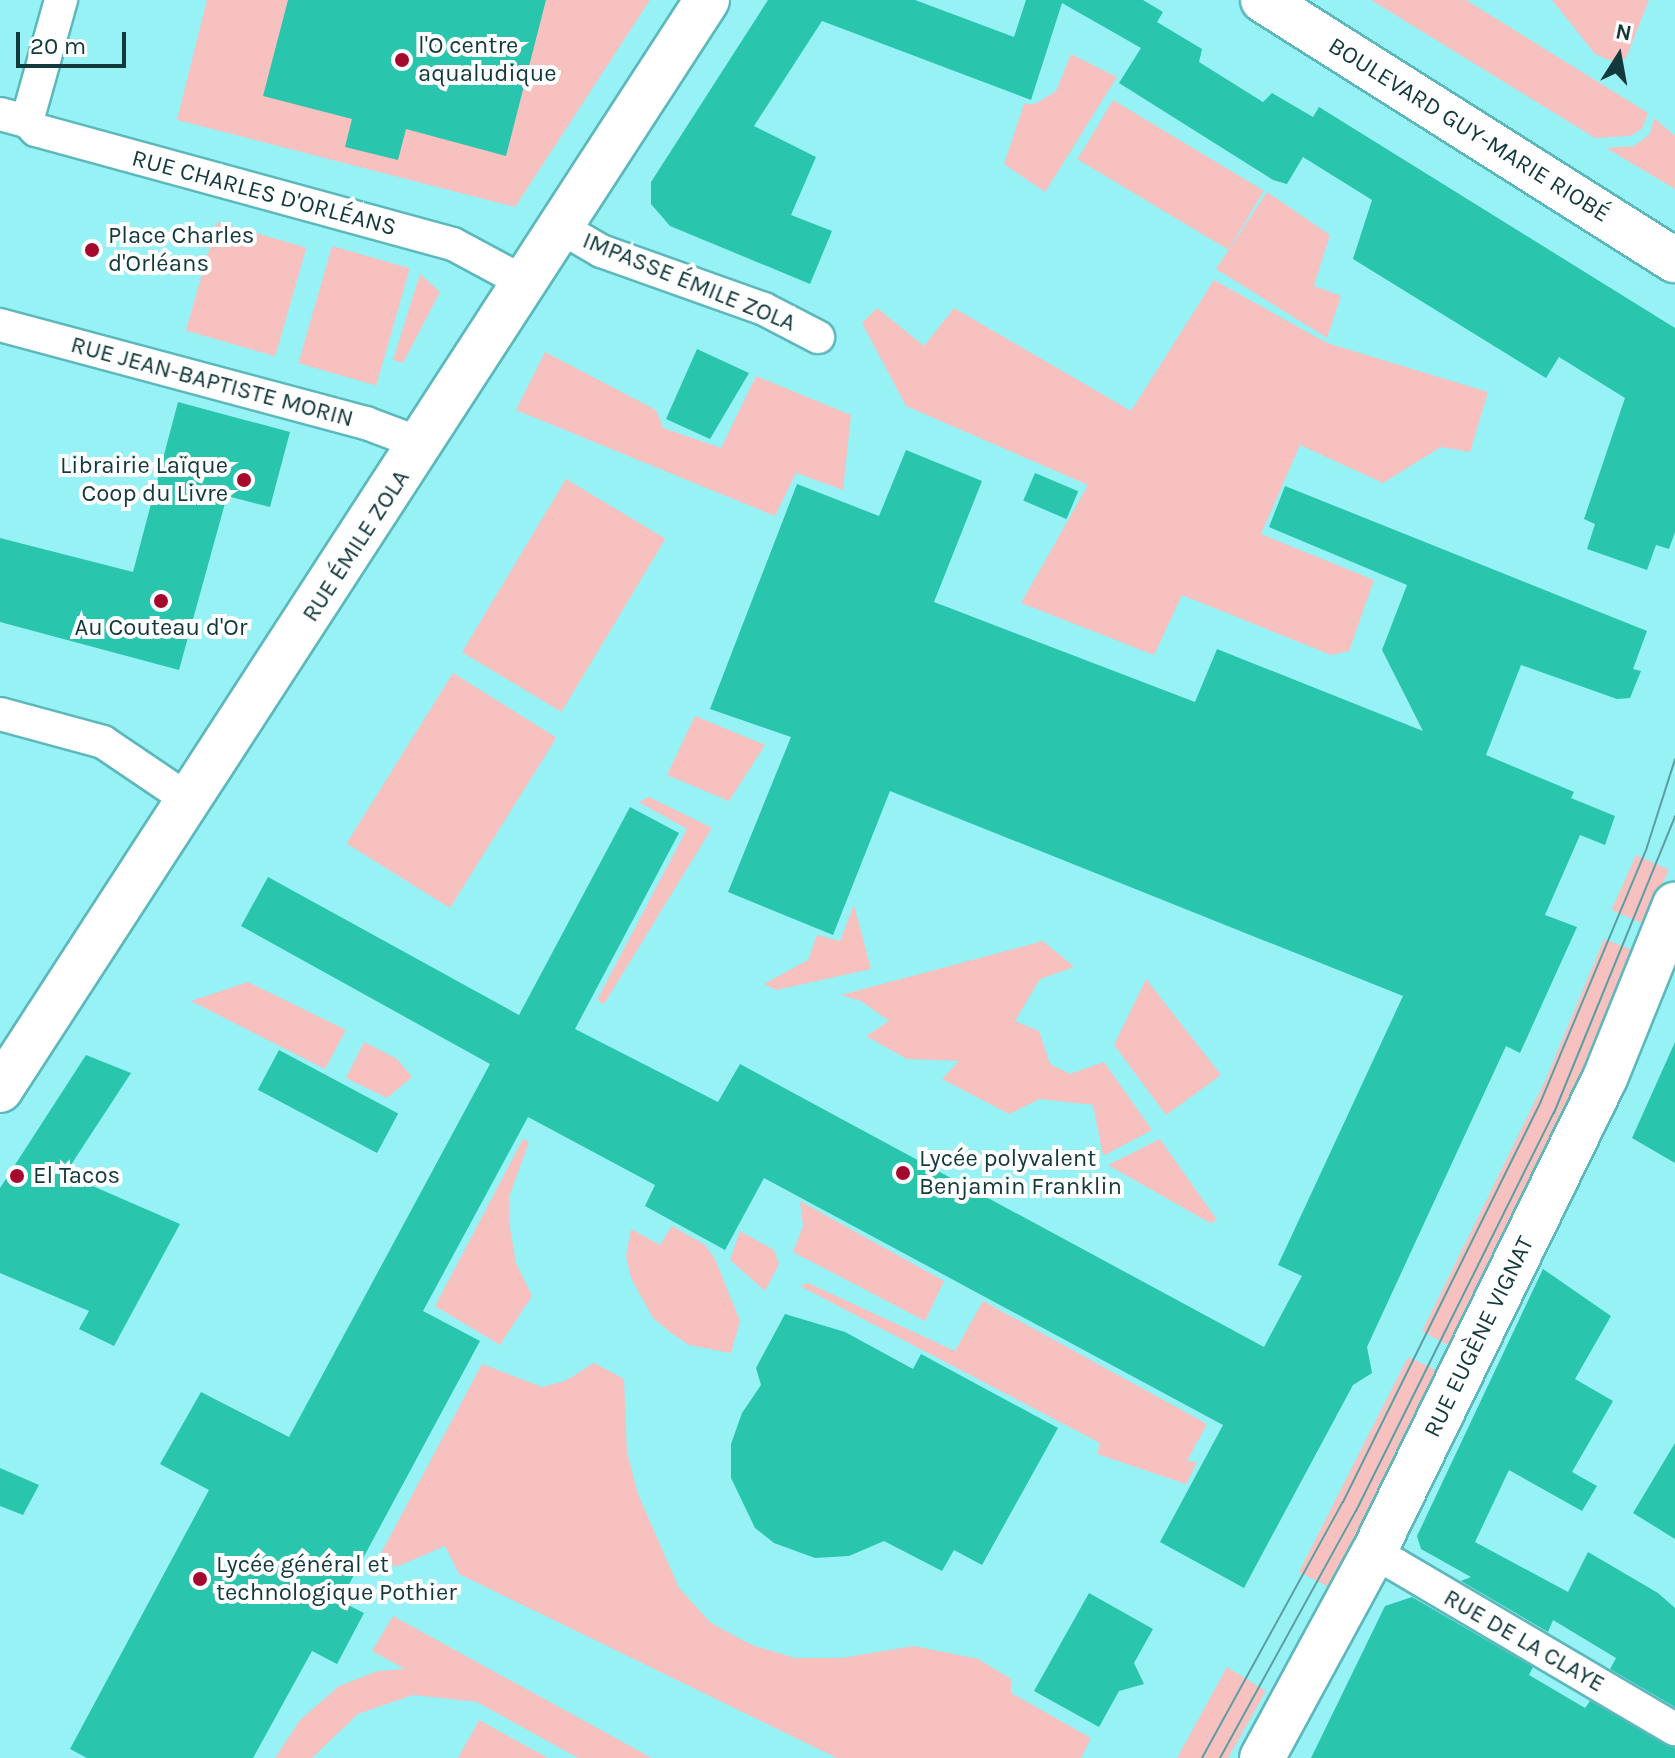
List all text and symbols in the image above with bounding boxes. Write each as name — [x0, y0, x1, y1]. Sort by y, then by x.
scale bar — [20, 16, 130, 66]
north arrow — [1579, 16, 1659, 96]
text: N — [1613, 18, 1634, 47]
street label: BOULEVARD GUY-MARIE RIOBÉ — [1323, 31, 1615, 229]
text: 20 m — [30, 32, 86, 60]
place label: l'O centre aqualudique — [418, 32, 556, 88]
marker: l'O centre aqualudique — [393, 51, 411, 69]
street label: RUE CHARLES D'ORLÉANS — [129, 144, 399, 242]
place label: Place Charles d'Orléans — [108, 222, 254, 278]
street label: IMPASSE ÉMILE ZOLA — [578, 226, 800, 338]
marker: Place Charles d'Orléans — [83, 241, 101, 259]
street label: RUE JEAN-BAPTISTE MORIN — [68, 330, 356, 434]
place label: Librairie Laïque Coop du Livre — [60, 452, 228, 508]
street label: RUE ÉMILE ZOLA — [296, 465, 416, 627]
marker: Librairie Laïque Coop du Livre — [235, 471, 253, 489]
marker: Au Couteau d'Or — [152, 592, 170, 610]
place label: Au Couteau d'Or — [75, 614, 247, 642]
place label: Lycée polyvalent Benjamin Franklin — [919, 1145, 1122, 1201]
place label: El Tacos — [33, 1162, 120, 1190]
marker: Lycée polyvalent Benjamin Franklin — [894, 1164, 912, 1182]
marker: El Tacos — [8, 1167, 26, 1185]
street label: RUE EUGÈNE VIGNAT — [1418, 1232, 1540, 1442]
place label: Lycée général et technologique Pothier — [216, 1551, 457, 1607]
marker: Lycée général et technologique Pothier — [191, 1570, 209, 1588]
street label: RUE DE LA CLAYE — [1438, 1583, 1610, 1699]

